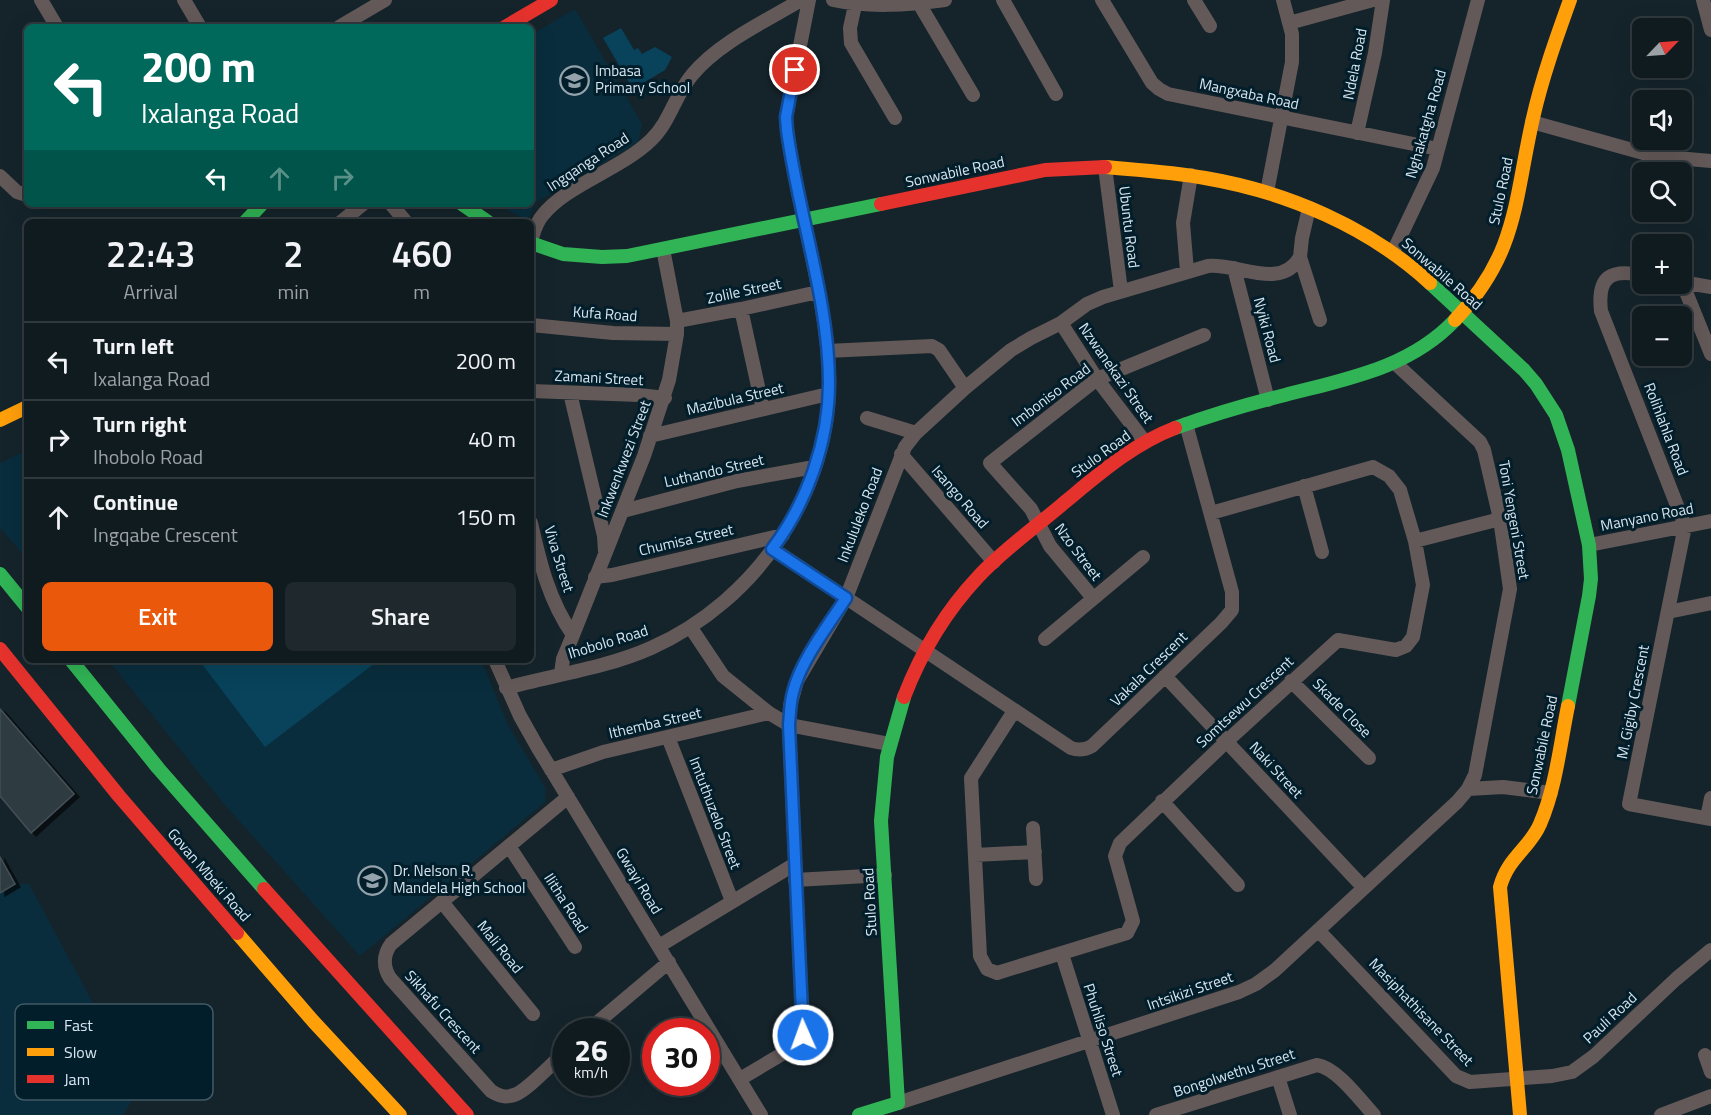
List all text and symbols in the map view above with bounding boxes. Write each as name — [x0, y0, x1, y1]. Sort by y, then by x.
north arrow — [1632, 18, 1692, 78]
map controls — [1632, 18, 1692, 366]
street label: Ndela Road — [1336, 26, 1373, 102]
text: 200 m — [141, 34, 256, 98]
pin — [769, 44, 820, 95]
icon: left — [42, 48, 120, 126]
icon: arrive — [778, 53, 811, 86]
place label: Imbasa Primary School — [595, 59, 690, 99]
school or university icon: Imbasa Primary School — [558, 64, 590, 96]
street label: Nghakatgha Road — [1399, 67, 1452, 181]
street label: Mangxaba Road — [1197, 72, 1301, 115]
button: sound — [1632, 90, 1692, 150]
text: Ixalanga Road — [141, 92, 299, 133]
street label: Ingqanga Road — [542, 126, 633, 197]
street label: Sonwabile Road — [903, 150, 1007, 193]
street label: Stulo Road — [1482, 155, 1519, 227]
icon: left — [200, 162, 233, 195]
icon: ahead — [263, 162, 296, 195]
icon: right — [326, 162, 359, 195]
button: search — [1632, 162, 1692, 222]
street label: Ubuntu Road — [1113, 185, 1146, 269]
text: 22:43 — [106, 226, 195, 281]
text: 2 — [283, 226, 303, 281]
text: 460 — [391, 226, 452, 281]
street label: Sonwabile Road — [1397, 232, 1488, 315]
button: + — [1632, 234, 1692, 294]
street label: Zolile Street — [705, 271, 784, 310]
text: Arrival — [124, 276, 178, 307]
text: min — [277, 276, 309, 307]
text: m — [413, 276, 430, 307]
street label: Nyiki Road — [1248, 295, 1287, 365]
street label: Kufa Road — [572, 300, 638, 327]
button: − — [1632, 306, 1692, 366]
street label: Nzwanekazi Street — [1073, 318, 1160, 428]
text: Turn left — [93, 329, 174, 363]
text: 200 m — [456, 344, 516, 378]
icon: left — [42, 345, 75, 378]
street label: Imboniso Road — [1006, 357, 1095, 432]
text: Ixalanga Road — [93, 363, 210, 394]
street label: Zamani Street — [554, 364, 645, 391]
street label: Mazibula Street — [684, 376, 786, 421]
street label: Rolihlahla Road — [1638, 379, 1695, 479]
street label: Inkwenkwezi Street — [591, 396, 657, 521]
text: Turn right — [93, 407, 187, 441]
text: 40 m — [468, 422, 516, 456]
icon: right — [42, 423, 75, 456]
street label: Stulo Road — [1066, 424, 1135, 483]
text: Ihobolo Road — [93, 441, 203, 472]
street label: Luthando Street — [662, 448, 767, 493]
street label: Toni Yengeni Street — [1493, 459, 1536, 582]
street label: Isango Road — [926, 460, 995, 534]
street label: Inkululeko Road — [831, 464, 888, 566]
text: Continue — [93, 485, 178, 519]
street label: Manyano Road — [1598, 496, 1695, 537]
text: 150 m — [456, 500, 516, 534]
icon: ahead — [42, 501, 75, 534]
street label: Chumisa Street — [636, 517, 736, 562]
street label: Nzo Street — [1049, 518, 1108, 586]
text: Ingqabe Crescent — [93, 519, 238, 550]
street label: Viva Street — [538, 523, 581, 596]
button: Exit — [42, 582, 273, 651]
button: Share — [285, 582, 516, 651]
street label: Ihobolo Road — [565, 618, 651, 665]
street label: Vakala Crescent — [1105, 625, 1193, 712]
street label: M. Gigiby Crescent — [1610, 642, 1655, 761]
street label: Somtsewu Crescent — [1191, 650, 1299, 753]
street label: Skade Close — [1307, 673, 1377, 743]
street label: Sonwabile Road — [1520, 693, 1563, 797]
street label: Ithemba Street — [606, 701, 704, 744]
street label: Naki Street — [1244, 736, 1309, 804]
street label: Imtuthuzelo Street — [684, 753, 748, 873]
street label: Govan Mbeki Road — [162, 823, 257, 926]
street label: Gwayi Road — [610, 843, 668, 918]
place label: Dr. Nelson R. Mandela High School — [393, 859, 525, 899]
school or university icon: Dr. Nelson R. Mandela High School — [356, 864, 388, 896]
street label: Stulo Road — [856, 867, 883, 937]
street label: Ilitha Road — [539, 868, 594, 937]
street label: Mali Road — [472, 915, 529, 978]
street label: Masiphathisane Street — [1364, 952, 1480, 1071]
street label: Sikhafu Crescent — [400, 965, 488, 1059]
street label: Intsikizi Street — [1144, 965, 1237, 1016]
street label: Phuhliso Street — [1078, 980, 1130, 1080]
street label: Pauli Road — [1577, 986, 1642, 1049]
position arrow — [771, 1003, 835, 1067]
legend — [15, 1004, 213, 1100]
text: Fast — [64, 1013, 93, 1037]
speed limit sign: 30 — [642, 1018, 720, 1096]
text: 26 — [574, 1027, 608, 1073]
text: Slow — [64, 1040, 97, 1064]
street label: Bongolwethu Street — [1170, 1042, 1298, 1103]
text: km/h — [574, 1061, 608, 1084]
text: Jam — [64, 1067, 90, 1091]

